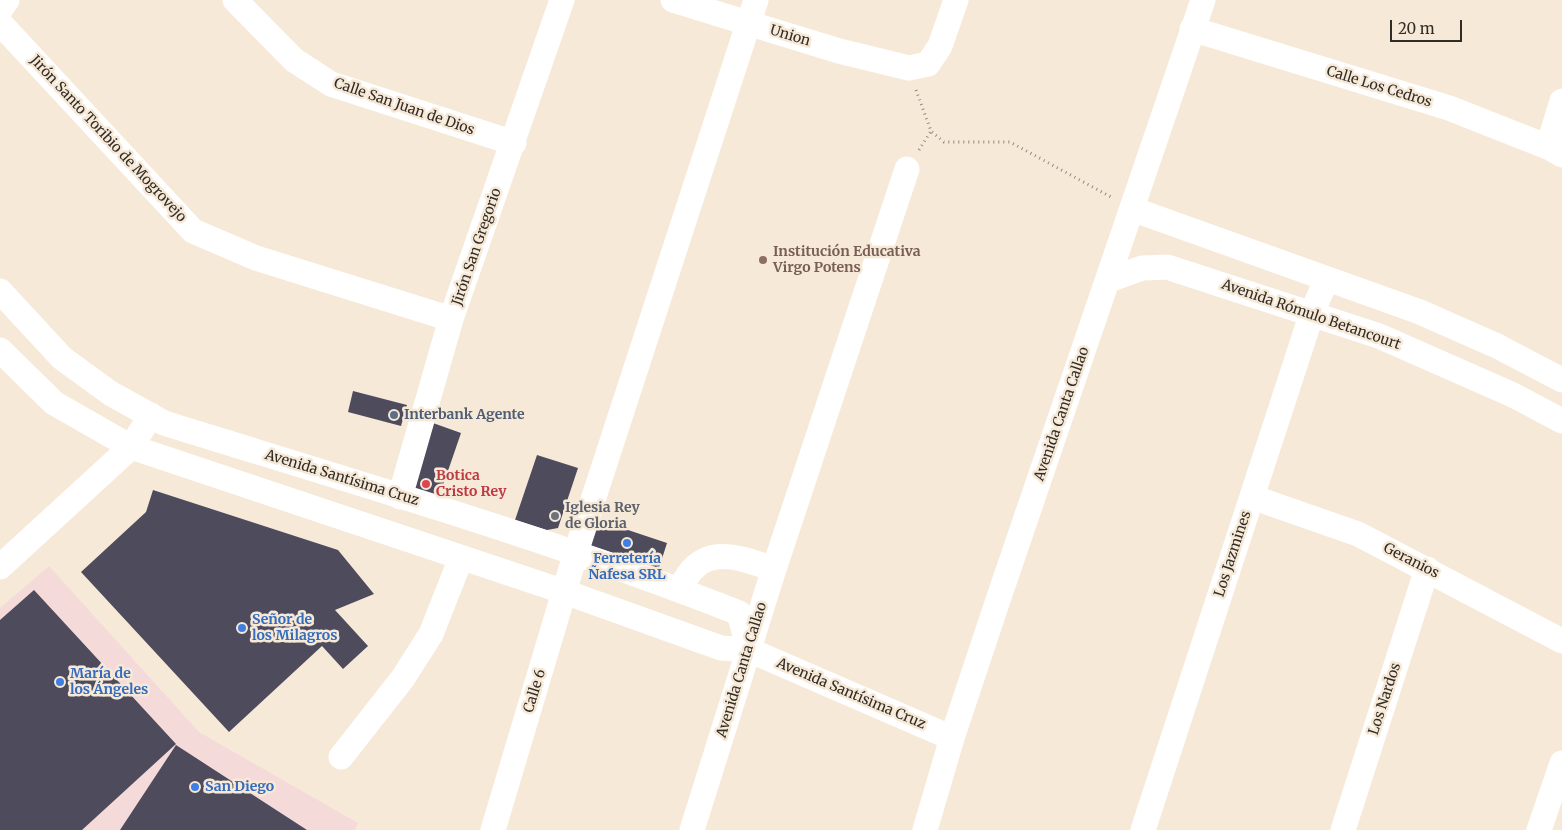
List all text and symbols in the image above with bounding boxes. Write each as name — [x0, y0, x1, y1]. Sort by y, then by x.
scale bar — [1392, 10, 1464, 42]
text: 20 m — [1398, 19, 1435, 38]
street label: Union — [768, 22, 812, 50]
street label: Jirón Santo Toribio de Mogrovejo — [26, 52, 190, 226]
street label: Calle Los Cedros — [1324, 63, 1434, 111]
street label: Calle San Juan de Dios — [332, 75, 476, 139]
street label: Jirón San Gregorio — [449, 186, 505, 308]
place label: Institución Educativa Virgo Potens — [773, 244, 921, 276]
marker: Institución Educativa Virgo Potens — [757, 254, 769, 266]
street label: Avenida Rómulo Betancourt — [1219, 276, 1403, 354]
street label: Avenida Canta Callao — [1031, 345, 1093, 483]
place label: Interbank Agente — [404, 407, 525, 423]
marker: Interbank Agente — [388, 409, 400, 421]
street label: Avenida Santísima Cruz — [263, 447, 421, 509]
place label: Botica Cristo Rey — [436, 468, 506, 501]
marker: Botica Cristo Rey — [420, 478, 432, 490]
place label: Iglesia Rey de Gloria — [565, 500, 640, 532]
street label: Los Jazmines — [1211, 509, 1255, 599]
marker: Iglesia Rey de Gloria — [549, 510, 561, 522]
marker: Ferretería Ñafesa SRL — [621, 537, 633, 549]
street label: Geranios — [1380, 540, 1442, 582]
place label: Ferretería Ñafesa SRL — [588, 551, 666, 584]
street label: Avenida Canta Callao — [713, 600, 771, 740]
place label: Señor de los Milagros — [252, 612, 337, 644]
marker: Señor de los Milagros — [236, 622, 248, 634]
street label: Avenida Santísima Cruz — [774, 655, 928, 733]
street label: Los Nardos — [1365, 661, 1405, 737]
place label: María de los Ángeles — [70, 666, 148, 699]
street label: Calle 6 — [520, 667, 550, 715]
marker: María de los Ángeles — [54, 676, 66, 688]
place label: San Diego — [205, 779, 274, 795]
marker: San Diego — [189, 781, 201, 793]

